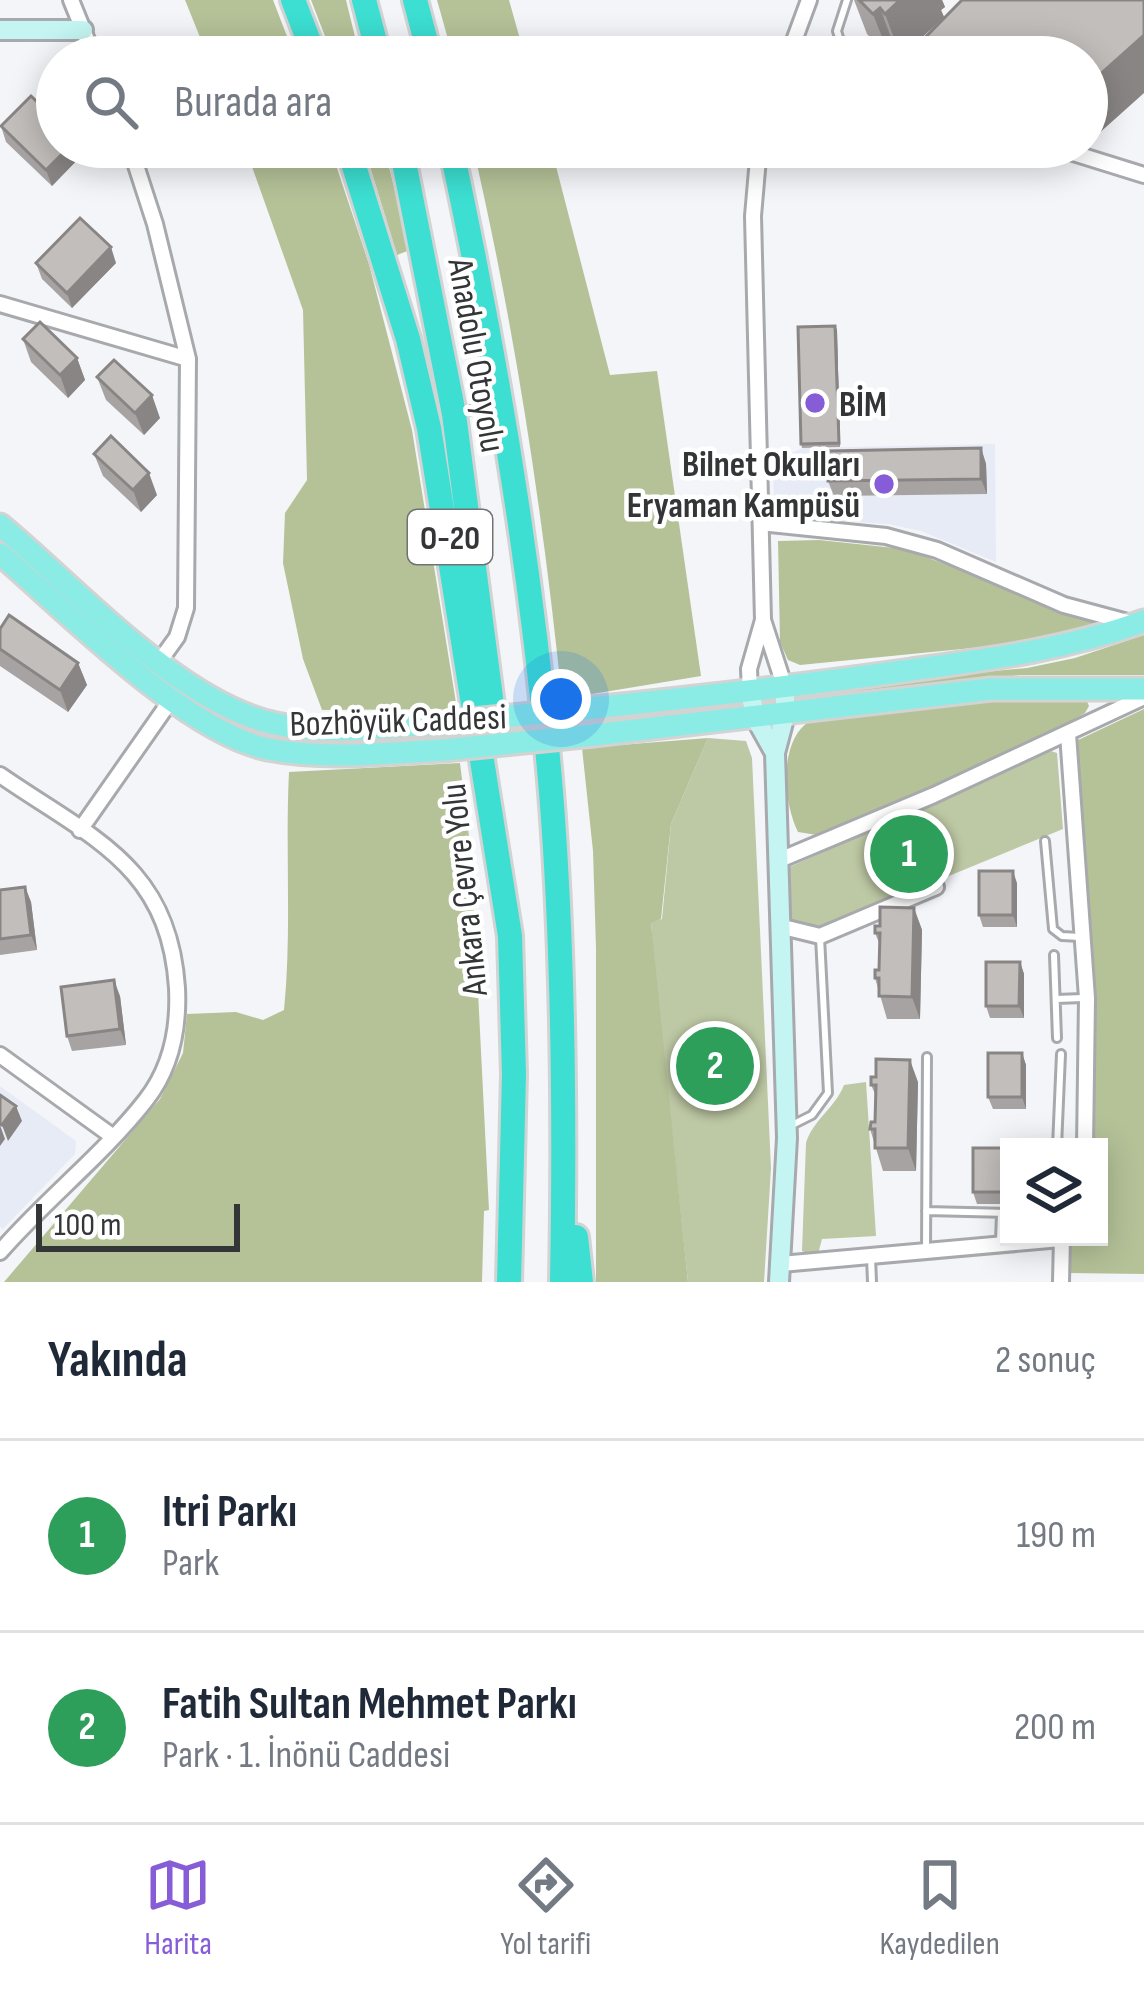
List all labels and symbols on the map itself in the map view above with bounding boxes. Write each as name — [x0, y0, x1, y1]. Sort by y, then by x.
street label: Anadolu Otoyolu — [437, 254, 514, 456]
place label: BİM — [839, 384, 887, 427]
marker: BİM — [802, 390, 828, 416]
place label: Bilnet Okulları Eryaman Kampüsü — [627, 444, 860, 528]
marker: Bilnet Okulları Eryaman Kampüsü — [871, 471, 897, 497]
road number: O-20 — [408, 510, 492, 564]
your location — [531, 669, 591, 729]
street label: Bozhöyük Caddesi — [289, 696, 507, 747]
street label: Ankara Çevre Yolu — [433, 781, 498, 999]
pin: 1 — [870, 809, 948, 899]
pin: 2 — [676, 1021, 754, 1111]
scale bar — [36, 1198, 240, 1251]

